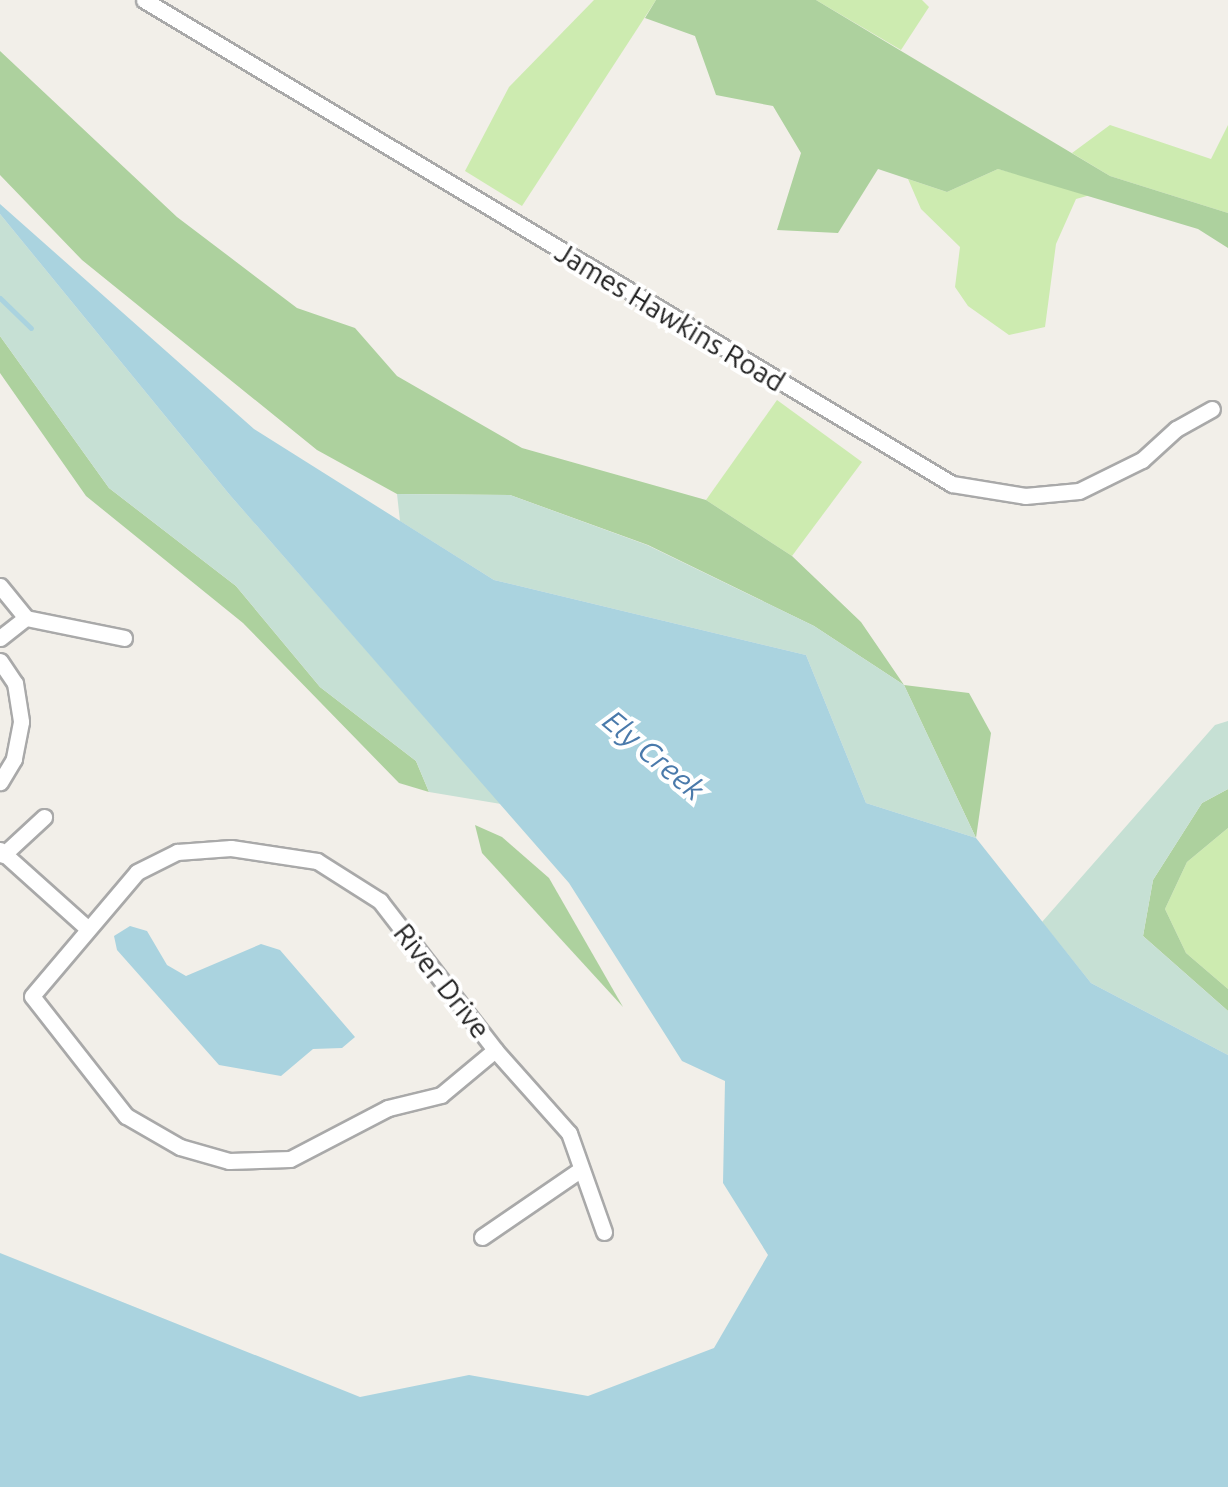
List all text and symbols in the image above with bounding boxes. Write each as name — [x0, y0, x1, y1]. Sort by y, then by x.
street label: James Hawkins Road — [549, 235, 791, 399]
water label: Ely Creek — [596, 702, 712, 808]
street label: River Drive — [387, 917, 497, 1045]

